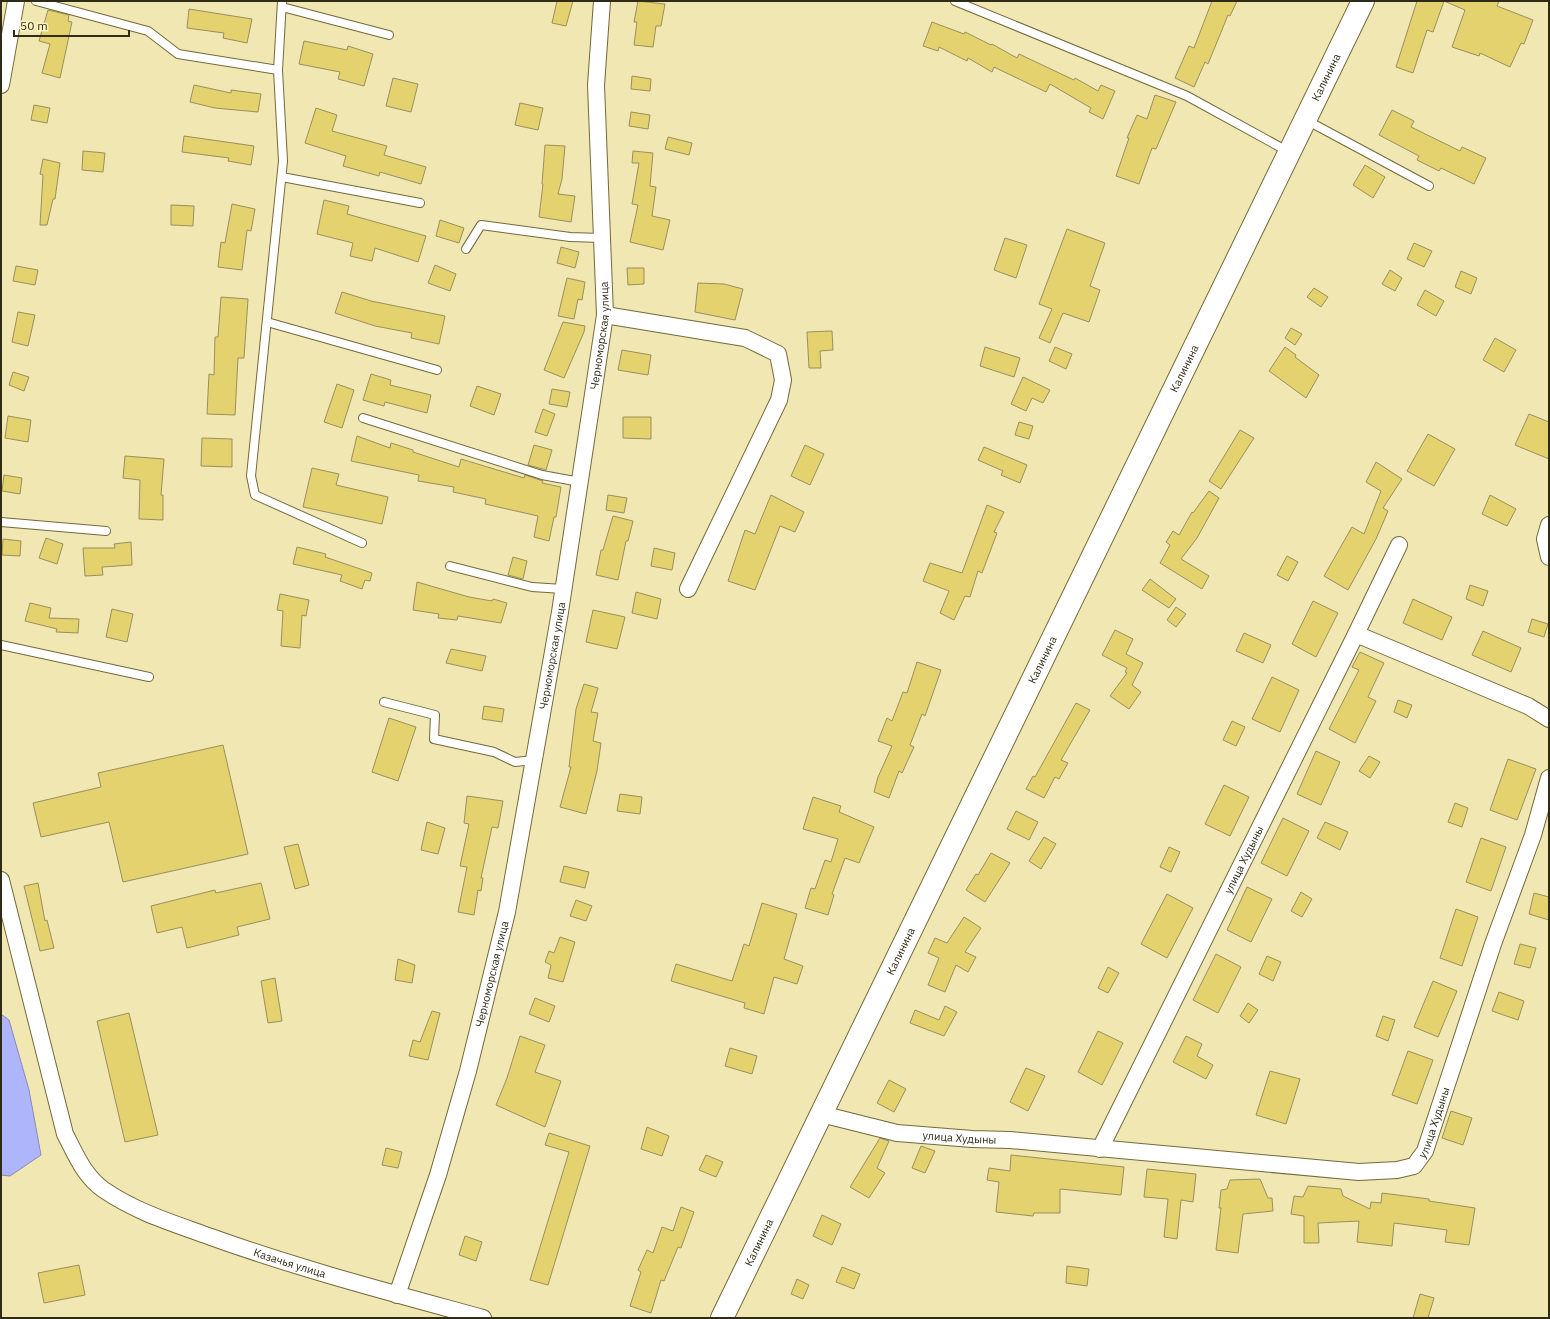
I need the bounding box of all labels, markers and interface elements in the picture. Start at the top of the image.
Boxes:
scale bar [14,12,129,38]
text: 50 m [20,18,48,33]
street label: Калинина [1308,51,1343,103]
street label: Черноморская улица [587,281,612,390]
street label: Калинина [1167,342,1202,395]
street label: Черноморская улица [536,601,568,711]
street label: Калинина [1025,634,1060,686]
street label: улица Худыны [1221,823,1267,896]
street label: Черноморская улица [472,919,512,1028]
street label: Калинина [883,925,918,977]
street label: улица Худыны [1415,1085,1453,1161]
street label: улица Худыны [922,1128,997,1147]
street label: Калинина [741,1216,776,1269]
street label: Казачья улица [252,1245,328,1281]

